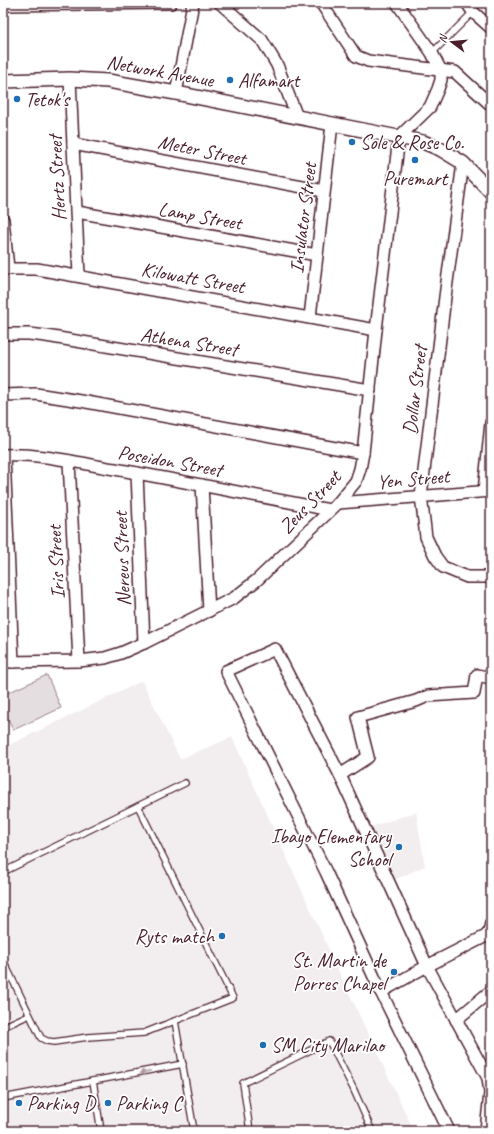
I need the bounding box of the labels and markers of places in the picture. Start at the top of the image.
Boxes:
place label: Alfamart [238,68,301,93]
marker: Alfamart [225,75,235,85]
place label: Tetok's [25,87,71,112]
marker: Tetok's [12,94,22,104]
place label: Sole & Rose Co. [360,130,464,155]
marker: Sole & Rose Co. [347,137,357,147]
marker: Puremart [410,155,420,165]
place label: Puremart [383,166,449,191]
place label: Ibayo Elementary School [271,824,395,872]
marker: Ibayo Elementary School [394,842,404,852]
place label: Ryts match [135,924,216,949]
marker: Ryts match [217,931,227,941]
place label: St. Martin de Porres Chapel [292,948,390,996]
marker: St. Martin de Porres Chapel [389,967,399,977]
place label: SM City Marilao [271,1033,386,1058]
marker: SM City Marilao [258,1040,268,1050]
place label: Parking D [27,1091,96,1116]
place label: Parking C [116,1091,184,1116]
marker: Parking D [14,1098,24,1108]
marker: Parking C [103,1098,113,1108]

